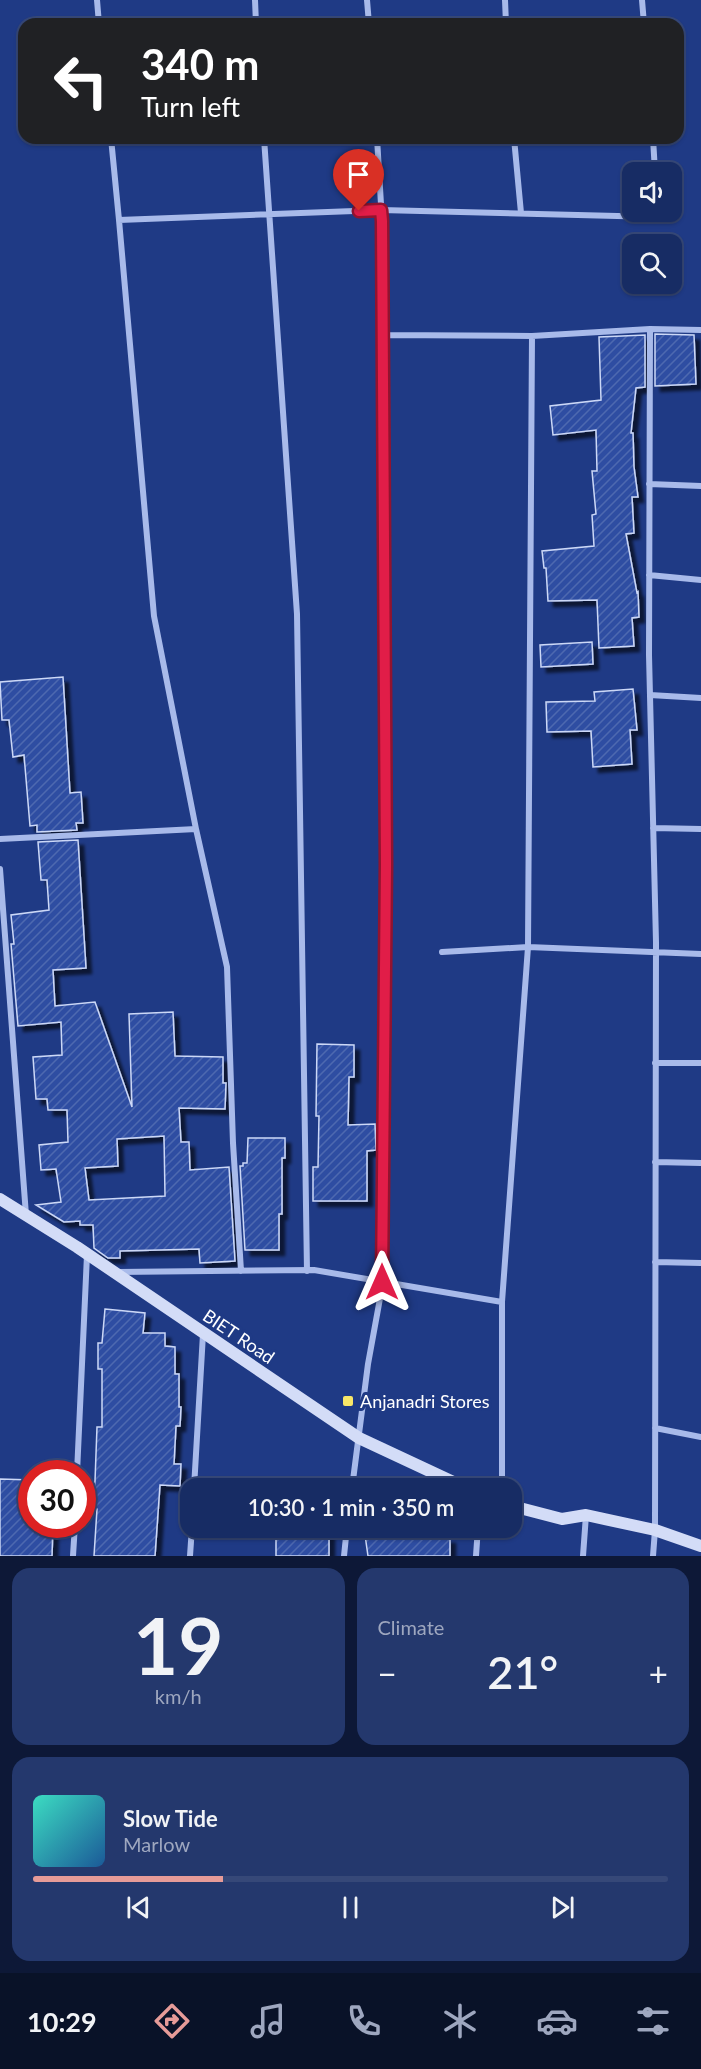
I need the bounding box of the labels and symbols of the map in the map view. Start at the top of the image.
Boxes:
pin [333,149,384,211]
position arrow [350,1250,414,1314]
street label: BIET Road [199,1304,279,1368]
place label: Anjanadri Stores [360,1390,490,1412]
marker: Anjanadri Stores [341,1394,355,1408]
speed limit sign: 30 [18,1460,96,1538]

